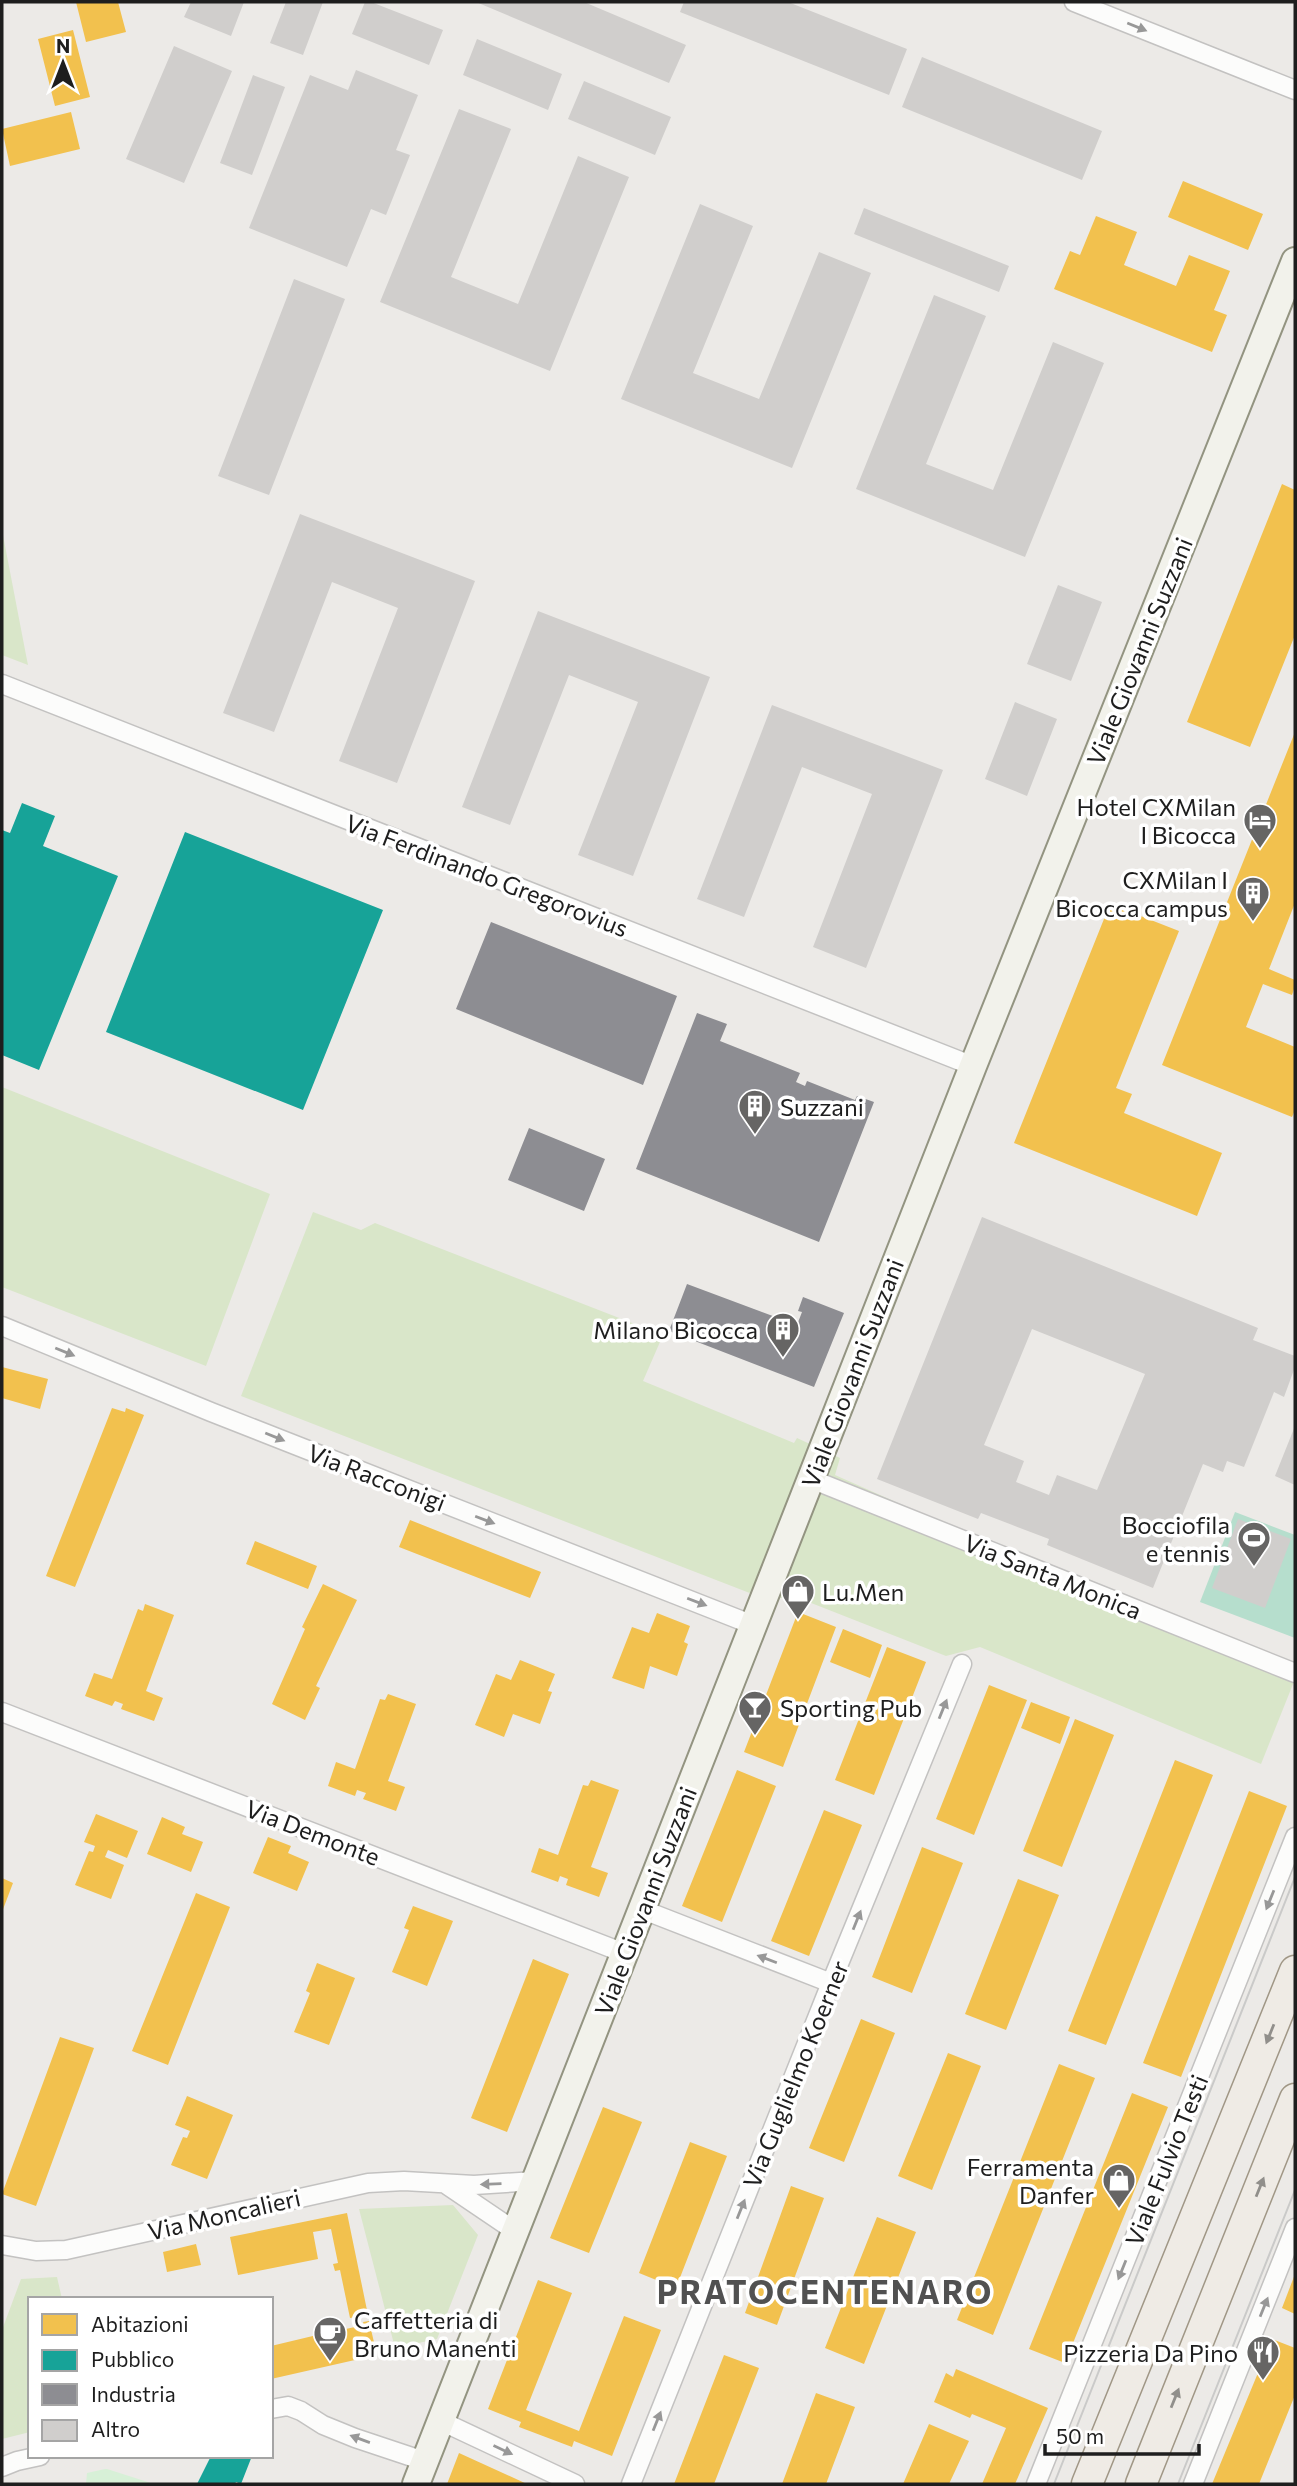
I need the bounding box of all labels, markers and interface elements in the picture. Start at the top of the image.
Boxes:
one-way arrow [1127,22,1148,33]
north arrow [28,28,98,98]
text: N [56,34,70,57]
street label: Viale Giovanni Suzzani [1080,533,1198,769]
place label: Hotel CXMilan I Bicocca [1077,792,1236,849]
hotel icon: Hotel CXMilan I Bicocca [1241,801,1279,850]
street label: Via Ferdinando Gregorovius [342,808,632,942]
place label: CXMilan I Bicocca campus [1055,865,1228,922]
building icon: CXMilan I Bicocca campus [1234,874,1272,923]
building icon: Suzzani [736,1087,774,1136]
place label: Suzzani [780,1092,864,1121]
street label: Viale Giovanni Suzzani [795,1254,909,1492]
building icon: Milano Bicocca [764,1310,802,1359]
place label: Milano Bicocca [593,1315,758,1344]
one-way arrow [55,1347,76,1358]
one-way arrow [264,1432,285,1443]
street label: Via Racconigi [304,1437,450,1517]
place label: Bocciofila e tennis [1122,1510,1230,1567]
one-way arrow [474,1514,495,1525]
sports icon: Bocciofila e tennis [1235,1519,1273,1568]
street label: Via Santa Monica [960,1527,1146,1625]
shop icon: Lu.Men [779,1572,817,1621]
place label: Lu.Men [822,1577,904,1606]
one-way arrow [686,1597,707,1608]
bar icon: Sporting Pub [736,1688,774,1737]
place label: Sporting Pub [780,1693,922,1722]
one-way arrow [937,1699,948,1720]
street label: Viale Giovanni Suzzani [588,1782,702,2020]
street label: Via Demonte [242,1793,384,1871]
one-way arrow [1264,1890,1275,1911]
one-way arrow [851,1909,862,1930]
one-way arrow [757,1953,778,1964]
street label: Via Guglielmo Koerner [736,1956,854,2192]
one-way arrow [1264,2024,1275,2045]
street label: Viale Fulvio Testi [1118,2070,1214,2250]
place label: Ferramenta Danfer [967,2152,1094,2209]
shop icon: Ferramenta Danfer [1100,2161,1138,2210]
one-way arrow [1254,2176,1265,2197]
one-way arrow [480,2179,502,2190]
street label: Via Moncalieri [145,2182,303,2246]
one-way arrow [735,2199,746,2220]
one-way arrow [1116,2260,1127,2281]
district label: PRATOCENTENARO [657,2271,993,2311]
legend [28,2297,273,2458]
one-way arrow [1258,2297,1269,2318]
place label: Caffetteria di Bruno Manenti [354,2305,517,2362]
text: Abitazioni [91,2311,189,2336]
cafe icon: Caffetteria di Bruno Manenti [311,2314,349,2363]
restaurant icon: Pizzeria Da Pino [1244,2333,1282,2382]
place label: Pizzeria Da Pino [1063,2338,1238,2367]
text: Pubblico [91,2346,174,2371]
text: Industria [91,2381,176,2406]
one-way arrow [1170,2388,1181,2409]
one-way arrow [651,2410,662,2431]
scale bar [1045,2412,1199,2456]
text: Altro [91,2416,140,2441]
text: 50 m [1056,2423,1104,2448]
one-way arrow [349,2434,370,2445]
one-way arrow [493,2445,513,2456]

